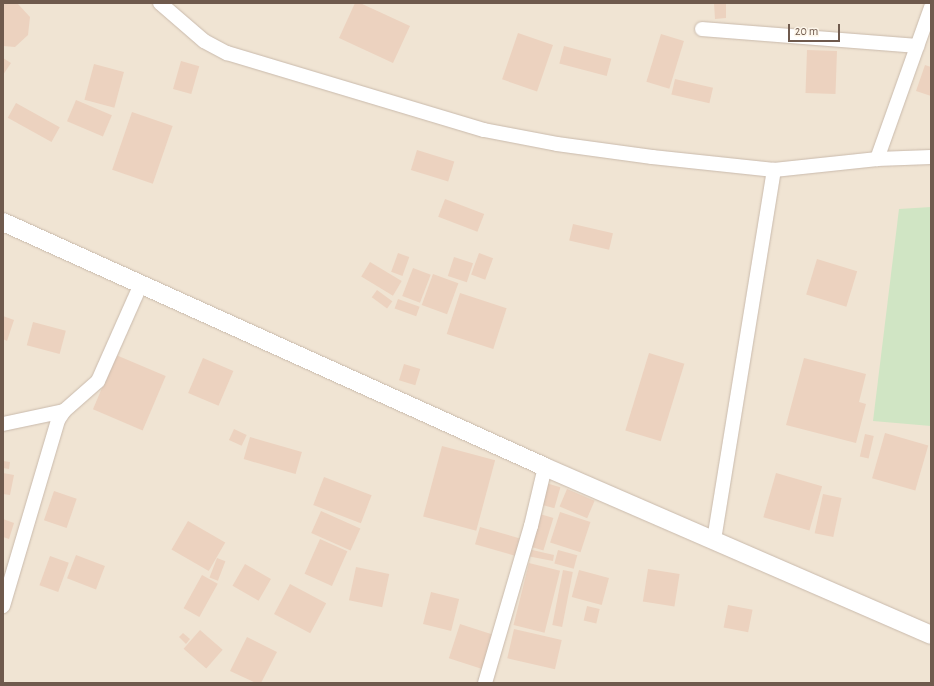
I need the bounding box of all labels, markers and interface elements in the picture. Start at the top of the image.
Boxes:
scale bar [790,16,842,42]
text: 20 m [795,25,818,37]

